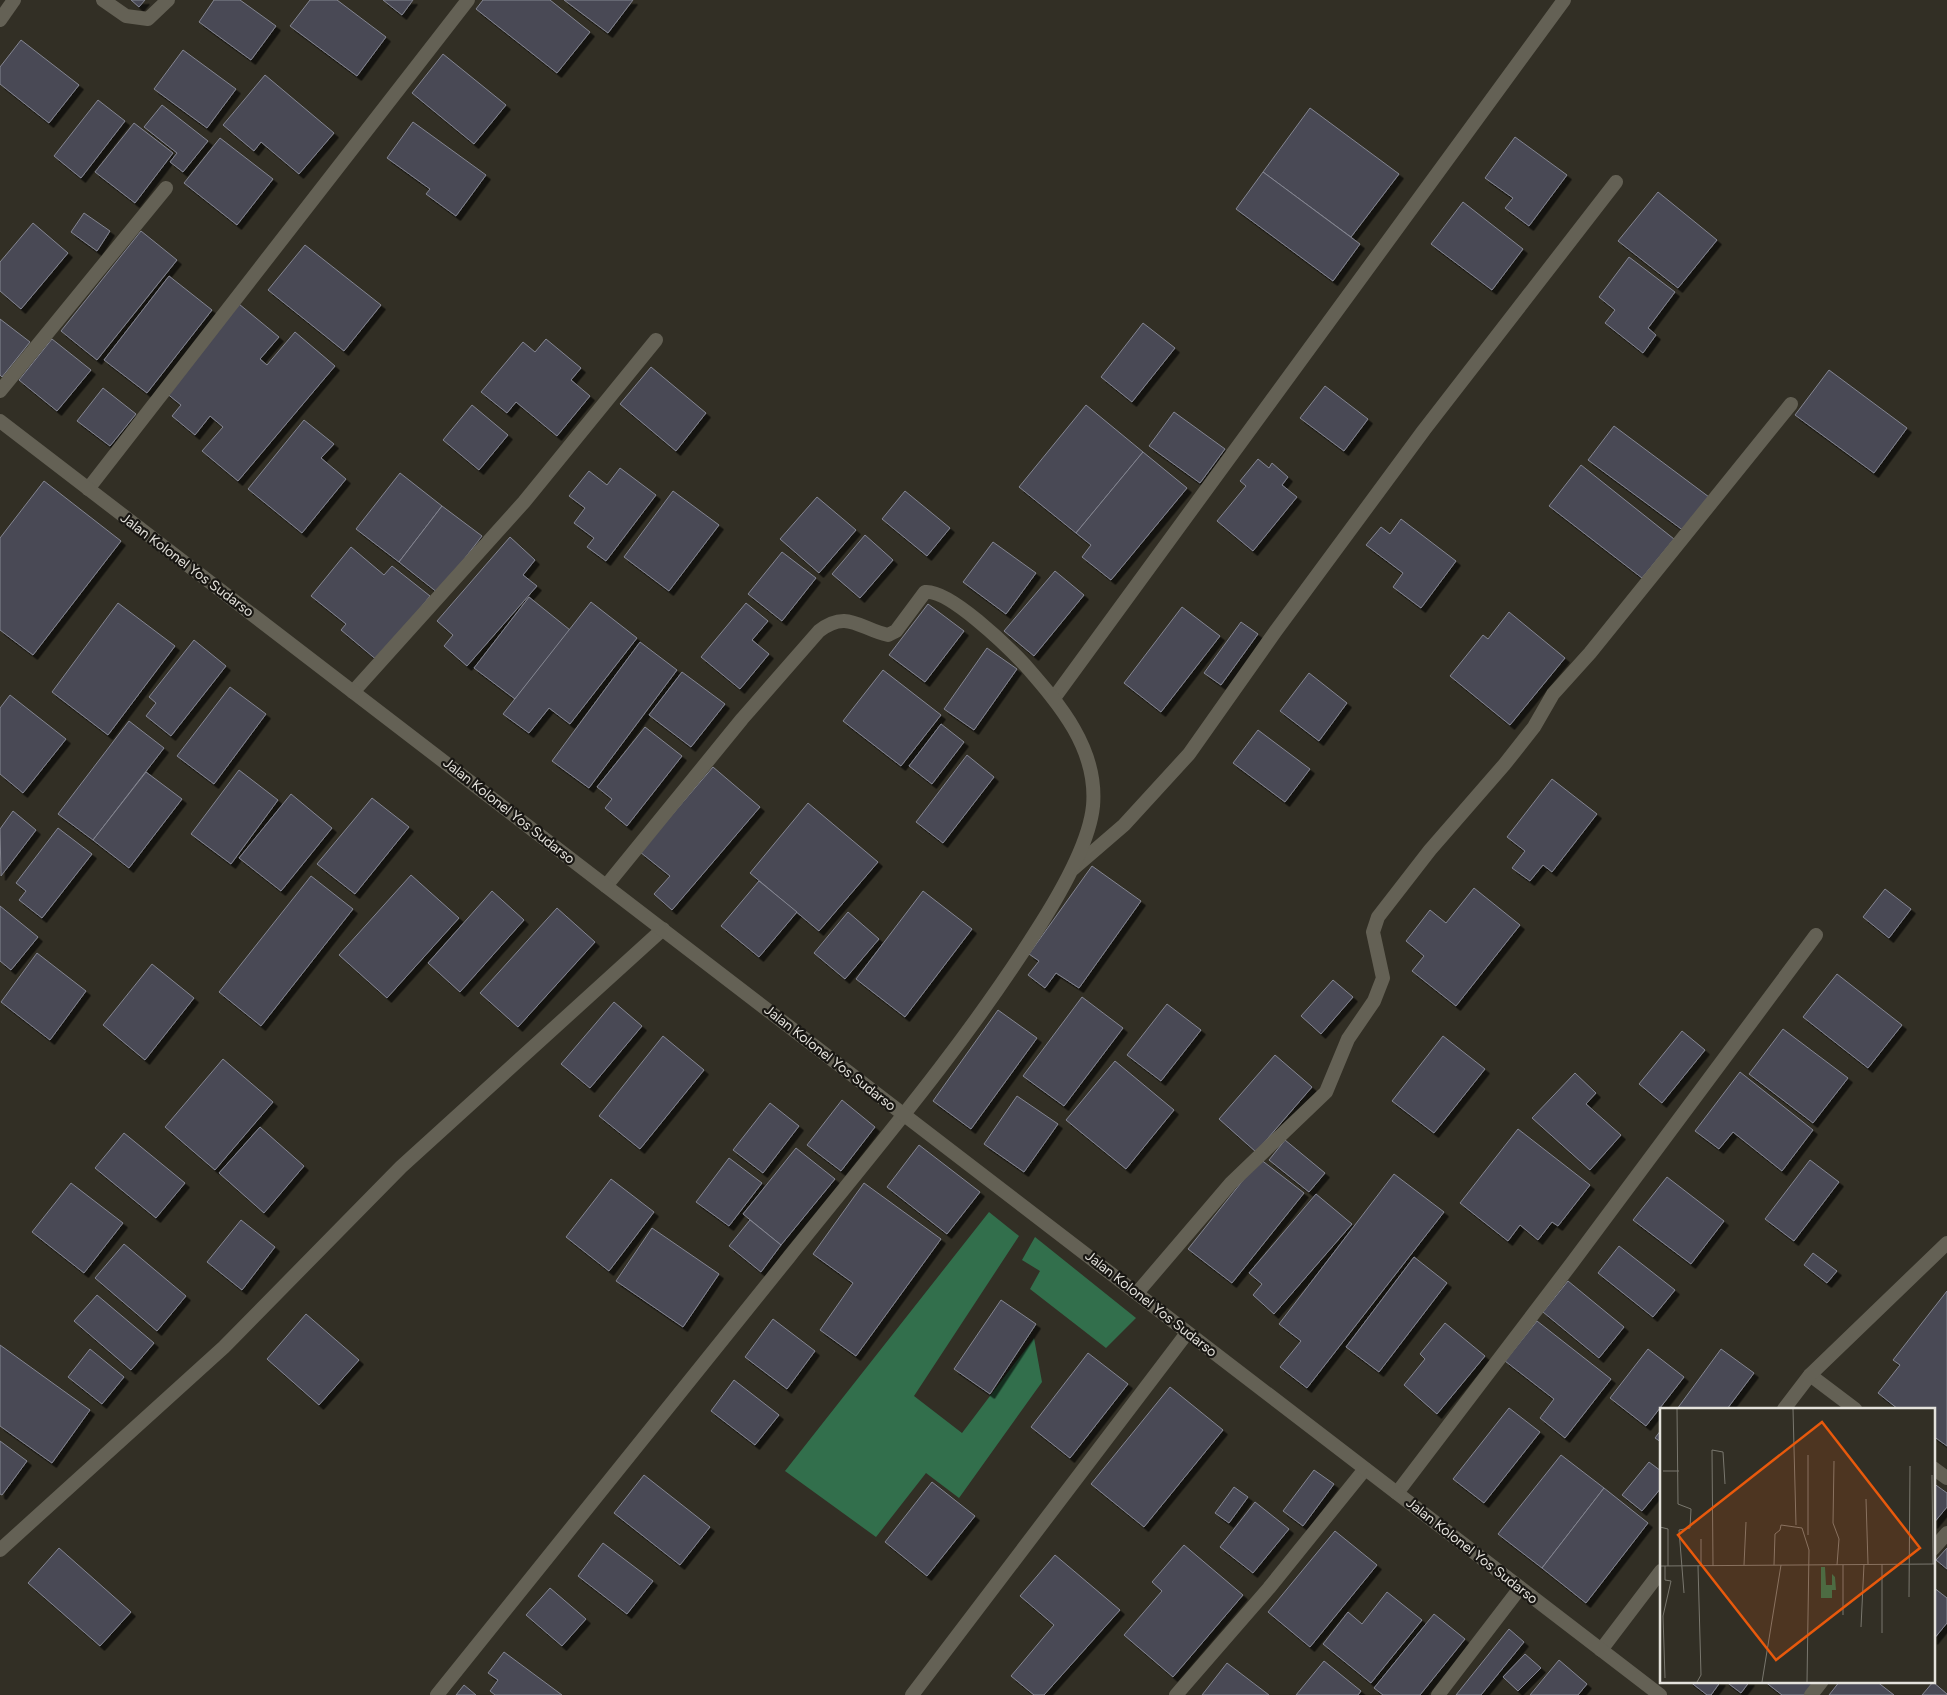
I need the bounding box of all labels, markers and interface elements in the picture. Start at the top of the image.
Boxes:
street label: Jalan Kolonel Yos Sudarso [117,509,257,621]
street label: Jalan Kolonel Yos Sudarso [440,754,578,868]
street label: Jalan Kolonel Yos Sudarso [761,1001,899,1115]
street label: Jalan Kolonel Yos Sudarso [1082,1247,1220,1361]
inset map [1660,1408,1934,1682]
street label: Jalan Kolonel Yos Sudarso [1403,1494,1541,1608]

